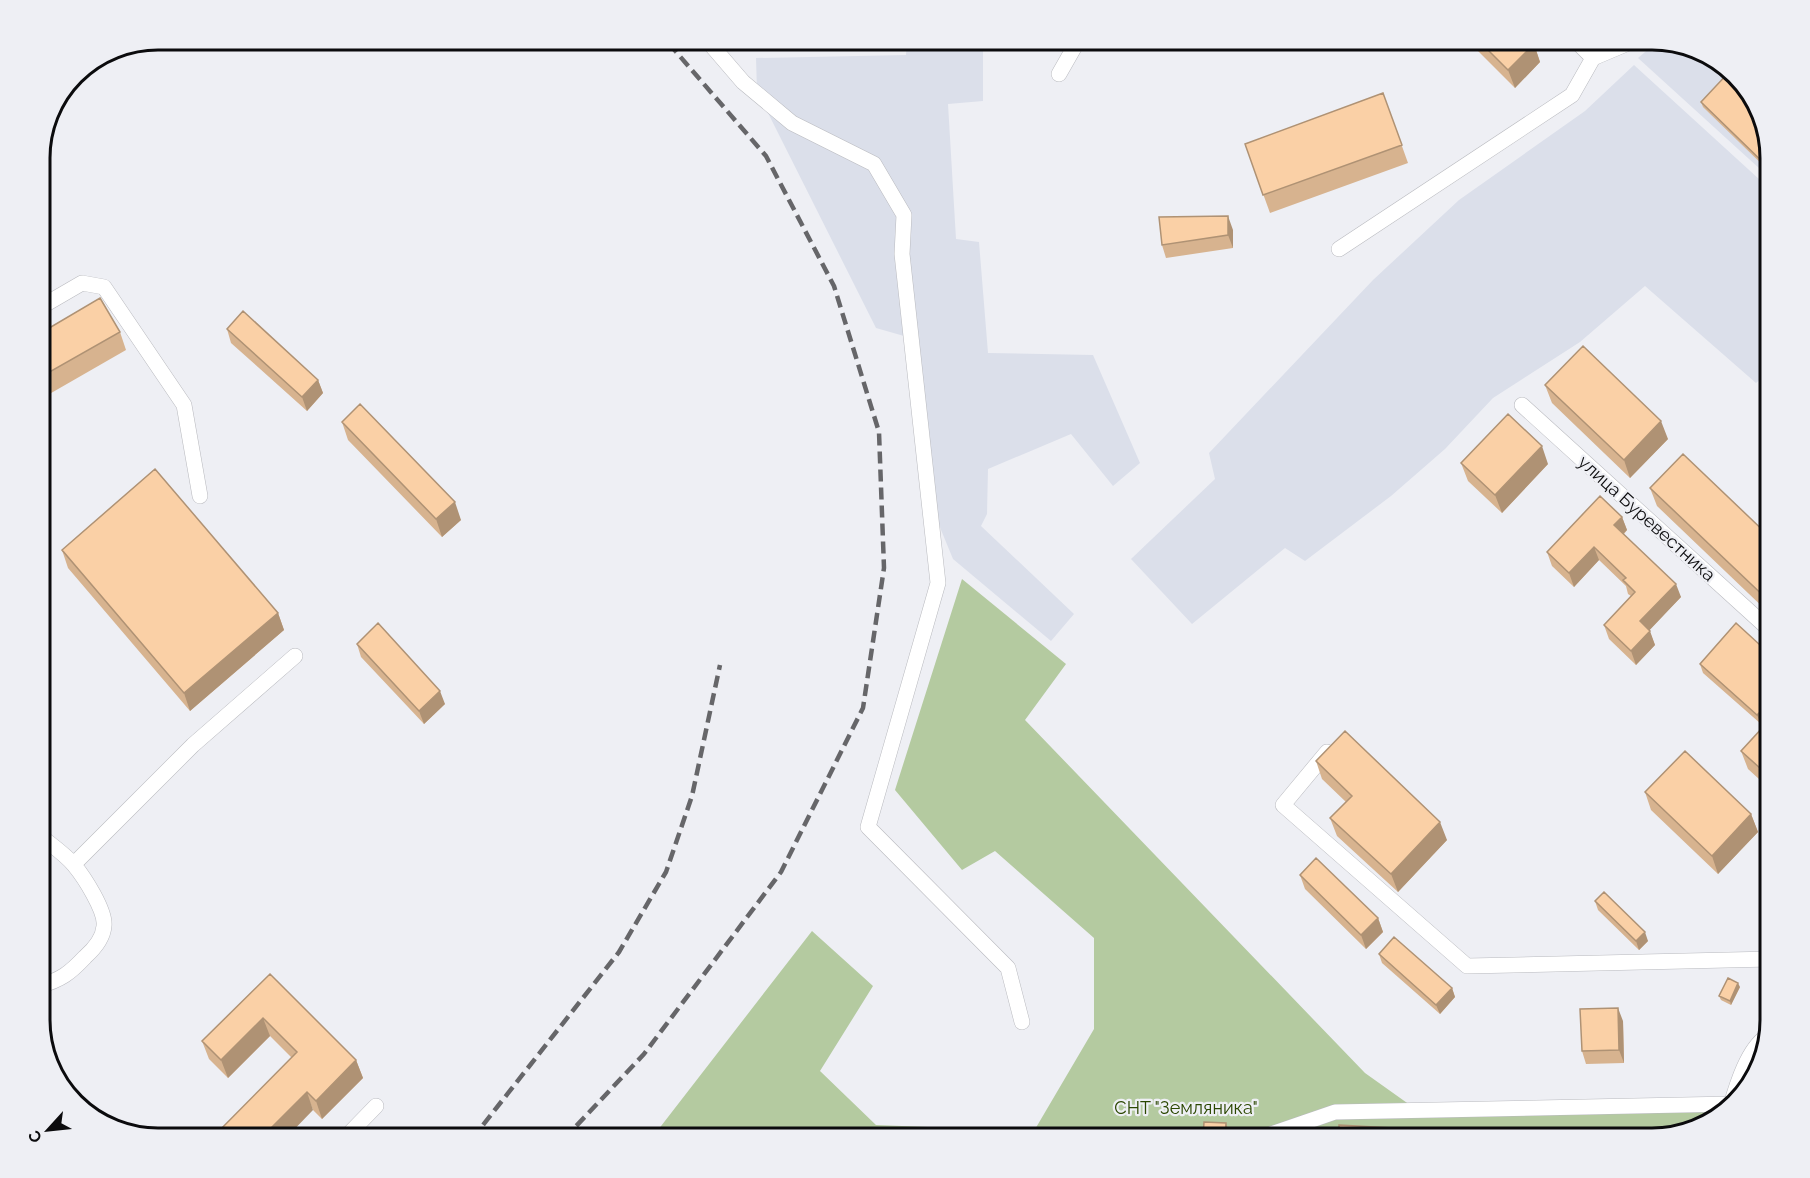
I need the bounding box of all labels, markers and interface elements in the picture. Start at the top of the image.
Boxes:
street label: улица Буревестника [1574,451,1720,585]
park label: СНТ "Земляника" [1114,1097,1258,1118]
north arrow [18,1100,78,1160]
text: С [24,1127,46,1146]

